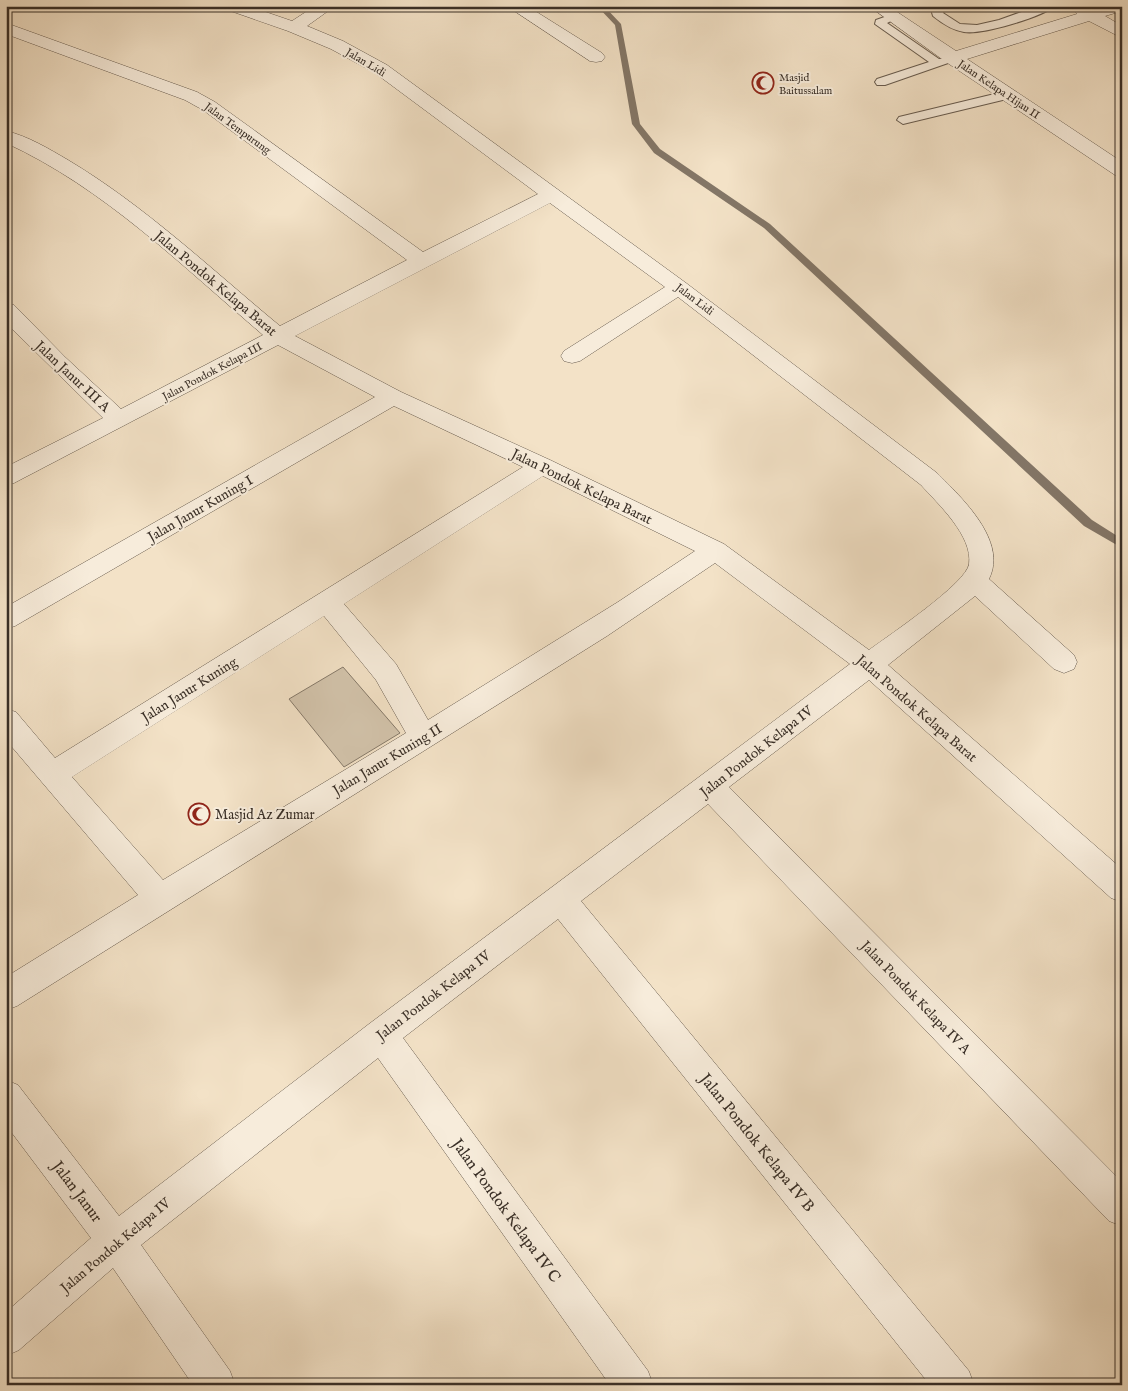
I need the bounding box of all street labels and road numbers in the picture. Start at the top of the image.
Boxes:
street label: Jalan Lidi [341,44,388,80]
street label: Jalan Kelapa Hijau II [953,56,1042,123]
street label: Jalan Tempurung [200,99,274,158]
street label: Jalan Pondok Kelapa Barat [149,226,280,340]
street label: Jalan Lidi [671,280,716,319]
street label: Jalan Janur III A [29,336,114,417]
street label: Jalan Pondok Kelapa III [158,340,265,405]
street label: Jalan Pondok Kelapa Barat [506,444,655,529]
street label: Jalan Janur Kuning I [143,471,256,547]
street label: Jalan Pondok Kelapa Barat [851,650,981,766]
street label: Jalan Janur Kuning [137,653,241,728]
street label: Jalan Pondok Kelapa IV [695,702,817,803]
street label: Jalan Janur Kuning II [328,720,446,801]
street label: Jalan Pondok Kelapa IV A [855,936,975,1059]
street label: Jalan Pondok Kelapa IV [371,946,495,1046]
street label: Jalan Pondok Kelapa IV B [693,1068,818,1216]
street label: Jalan Pondok Kelapa IV C [445,1134,564,1287]
street label: Jalan Janur [46,1156,106,1227]
street label: Jalan Pondok Kelapa IV [55,1194,175,1298]

